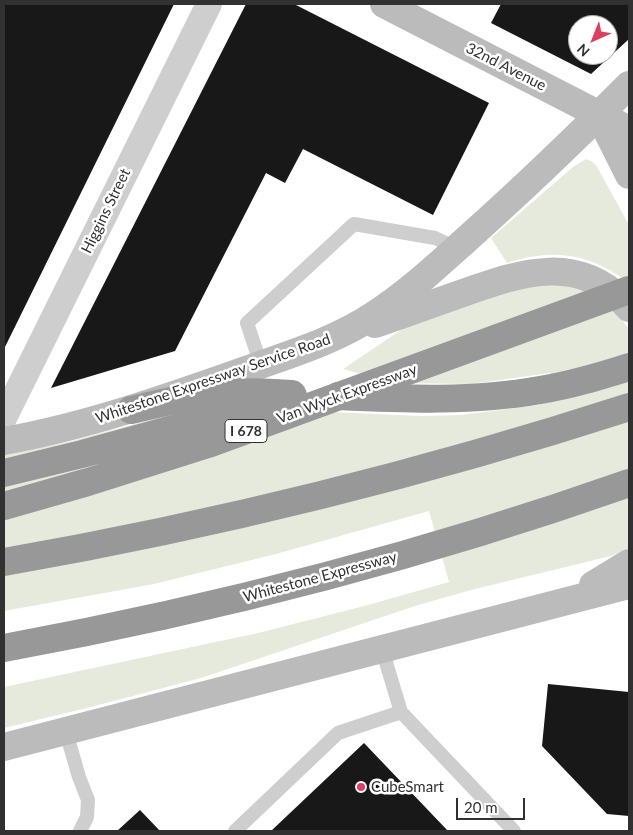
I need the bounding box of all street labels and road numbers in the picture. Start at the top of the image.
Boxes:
street label: 32nd Avenue [463,39,549,95]
street label: Higgins Street [78,166,134,256]
street label: Whitestone Expressway Service Road [93,330,333,428]
street label: Van Wyck Expressway [275,360,419,428]
road number: I 678 [225,420,267,442]
street label: Whitestone Expressway [241,548,399,606]

